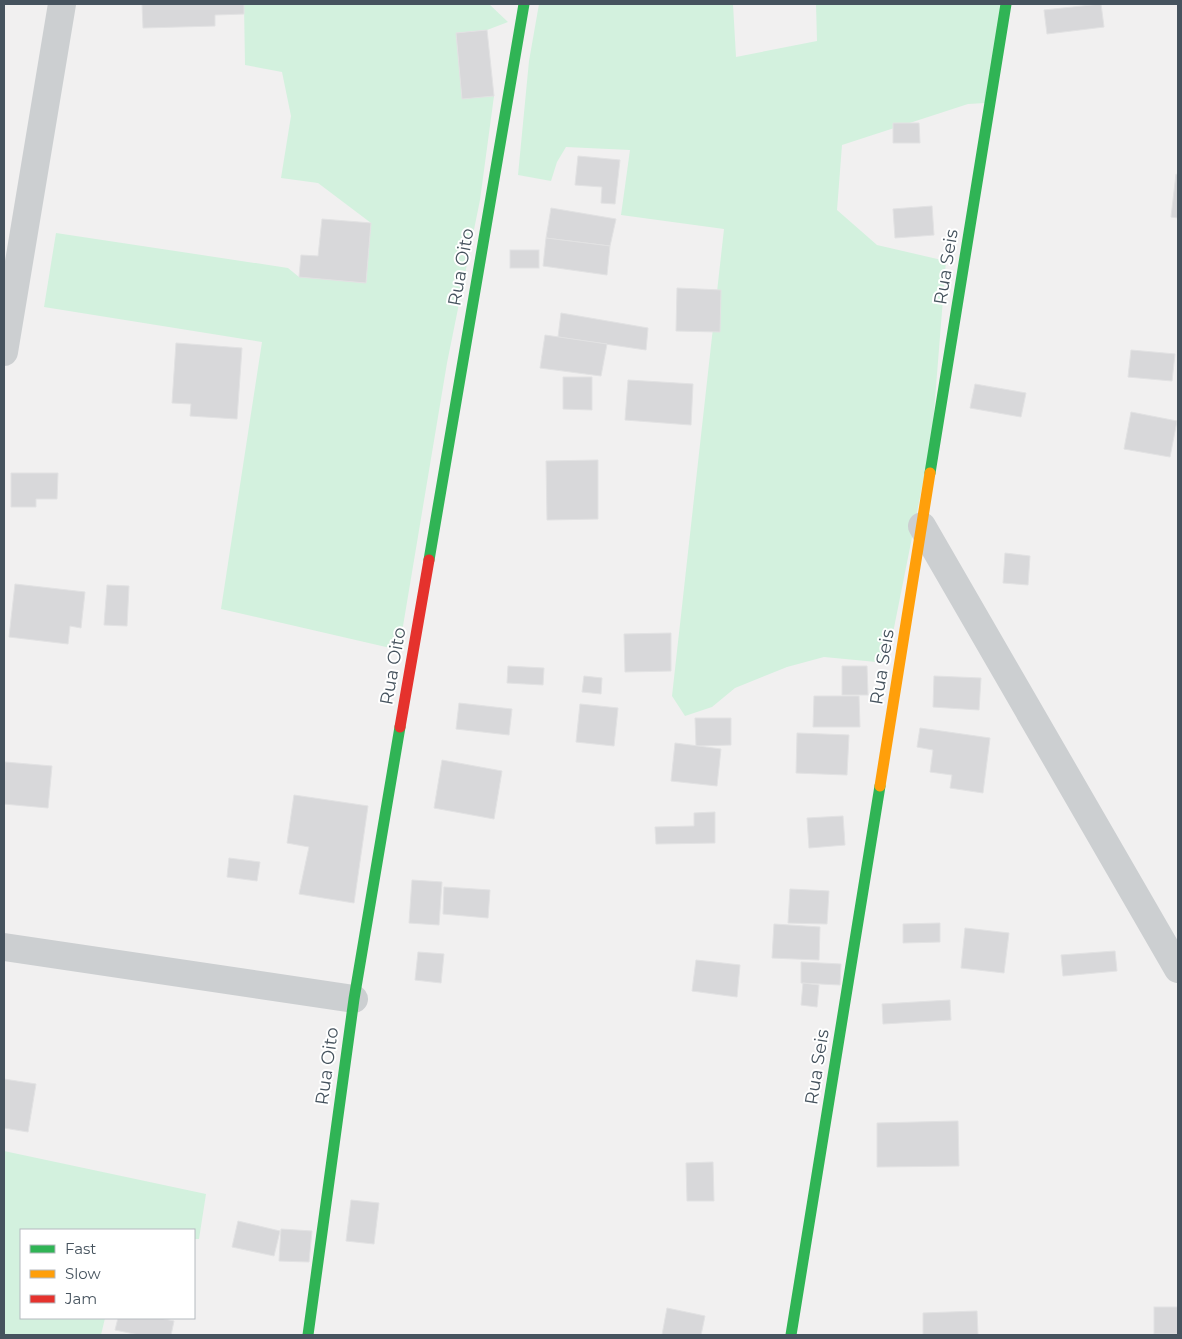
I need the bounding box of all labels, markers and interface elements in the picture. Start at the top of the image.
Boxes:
street label: Rua Oito [443,226,479,308]
street label: Rua Seis [929,228,963,306]
street label: Rua Oito [375,625,411,707]
street label: Rua Seis [865,628,899,706]
street label: Rua Oito [311,1026,343,1106]
street label: Rua Seis [800,1028,834,1106]
legend [20,1229,195,1319]
text: Fast [65,1239,96,1258]
text: Slow [65,1264,101,1283]
text: Jam [64,1289,97,1308]

